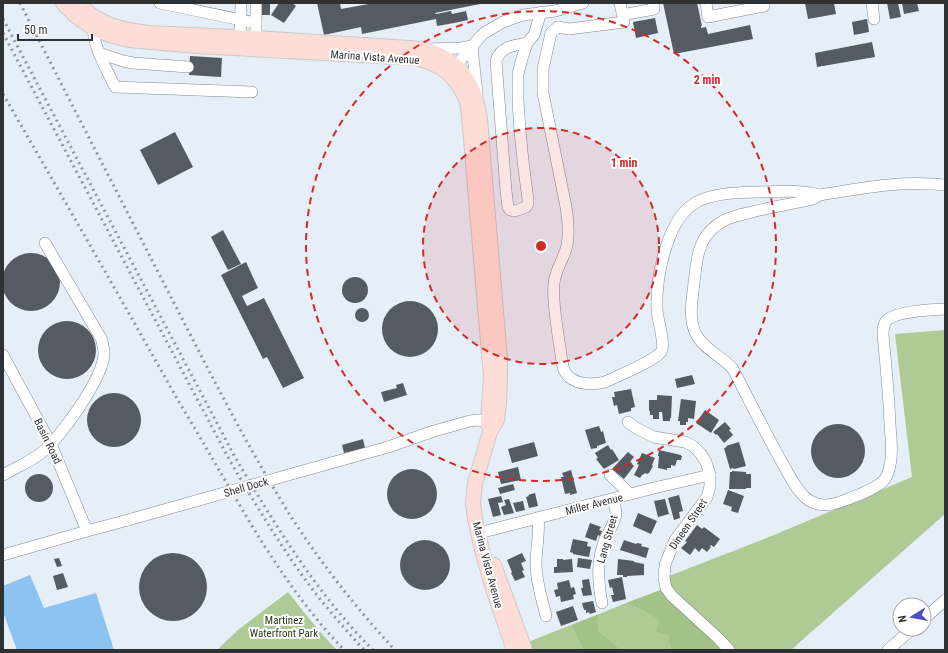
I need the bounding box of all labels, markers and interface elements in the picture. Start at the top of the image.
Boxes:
scale bar [18,16,92,42]
text: 50 m [24,23,48,37]
street label: Marina Vista Avenue [330,48,420,67]
text: 2 min [694,73,720,87]
text: 1 min [611,156,637,170]
centre of rings [534,239,548,253]
street label: Basin Road [31,416,64,466]
street label: Shell Dock [222,475,270,500]
street label: Miller Avenue [564,491,624,518]
street label: Dineen Street [667,497,710,552]
street label: Lang Street [594,514,621,565]
street label: Marina Vista Avenue [470,520,505,610]
north arrow [892,597,932,637]
park label: Martinez Waterfront Park [250,614,318,640]
text: N [896,614,910,623]

